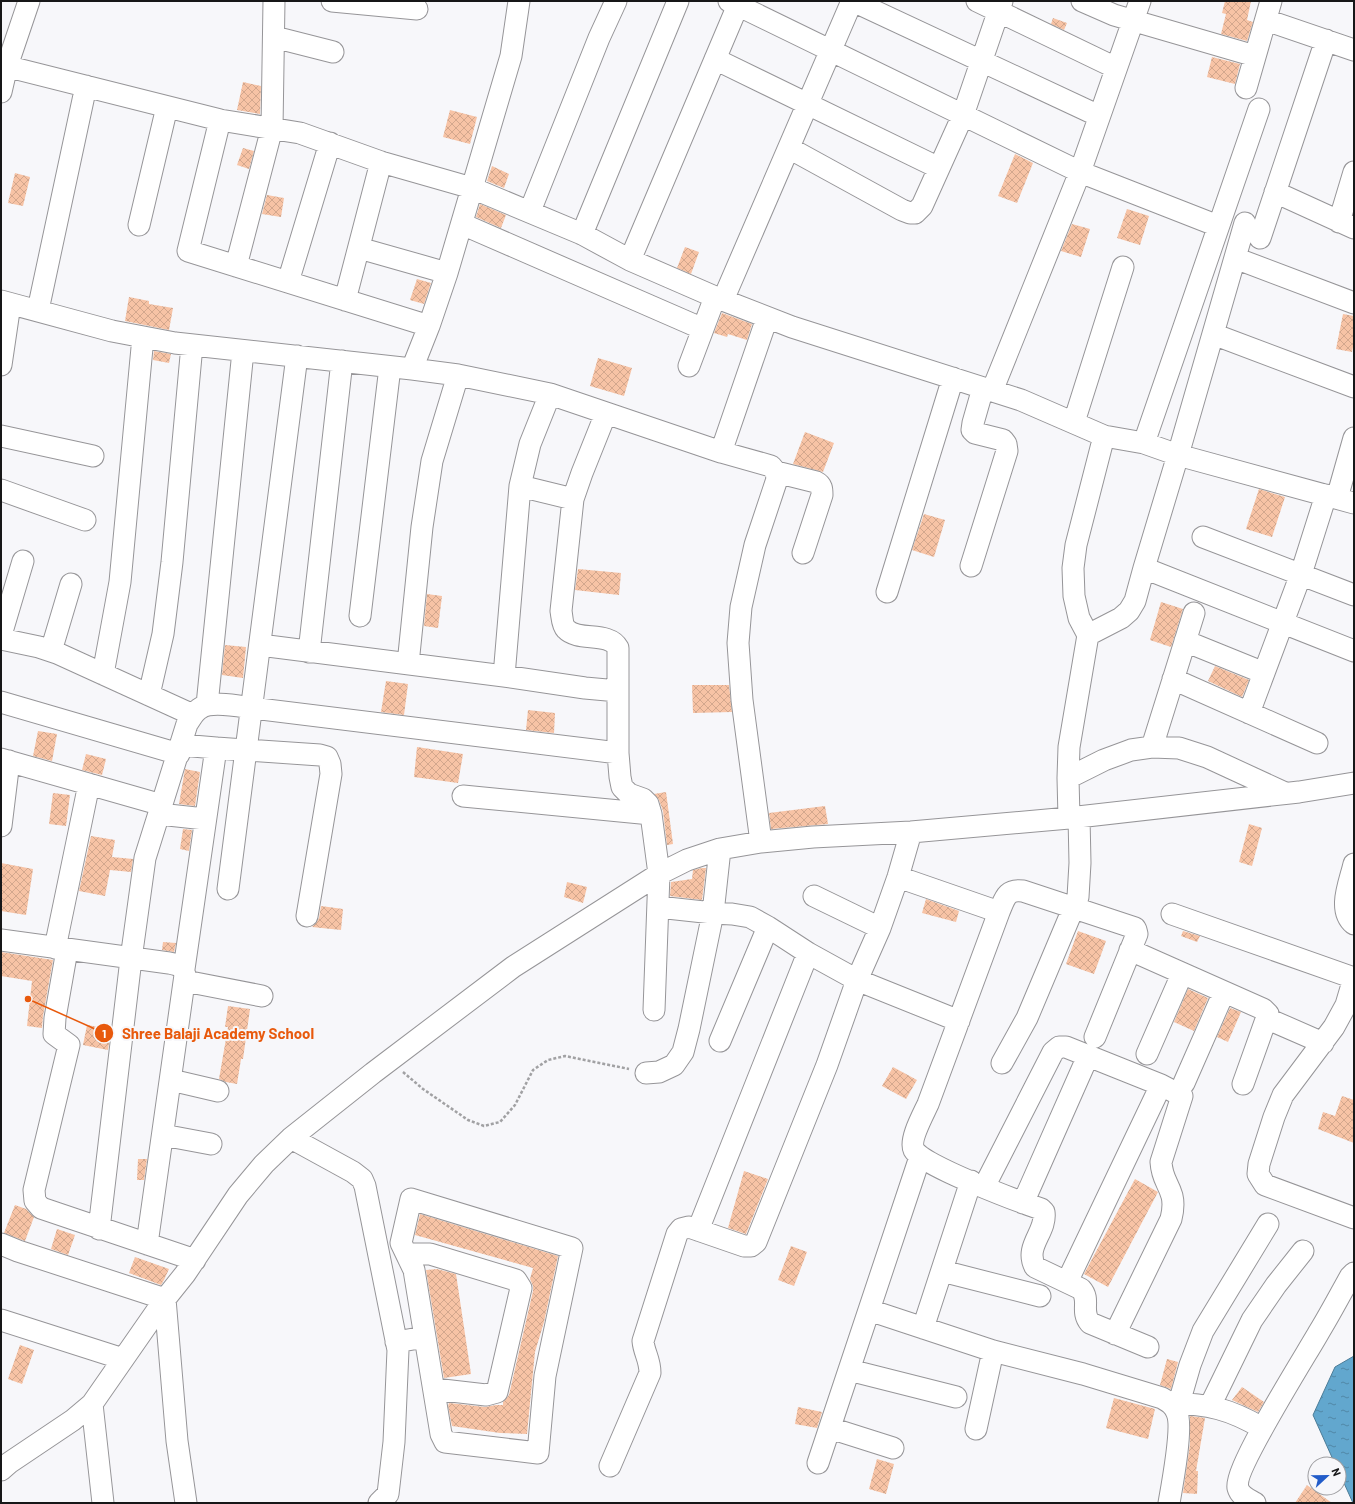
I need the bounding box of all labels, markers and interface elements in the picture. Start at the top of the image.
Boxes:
callout: Shree Balaji Academy School [94,1020,323,1047]
text: Shree Balaji Academy School [122,1024,314,1042]
text: 1 [102,1026,106,1040]
north arrow [1307,1456,1347,1496]
text: N [1329,1466,1344,1478]

